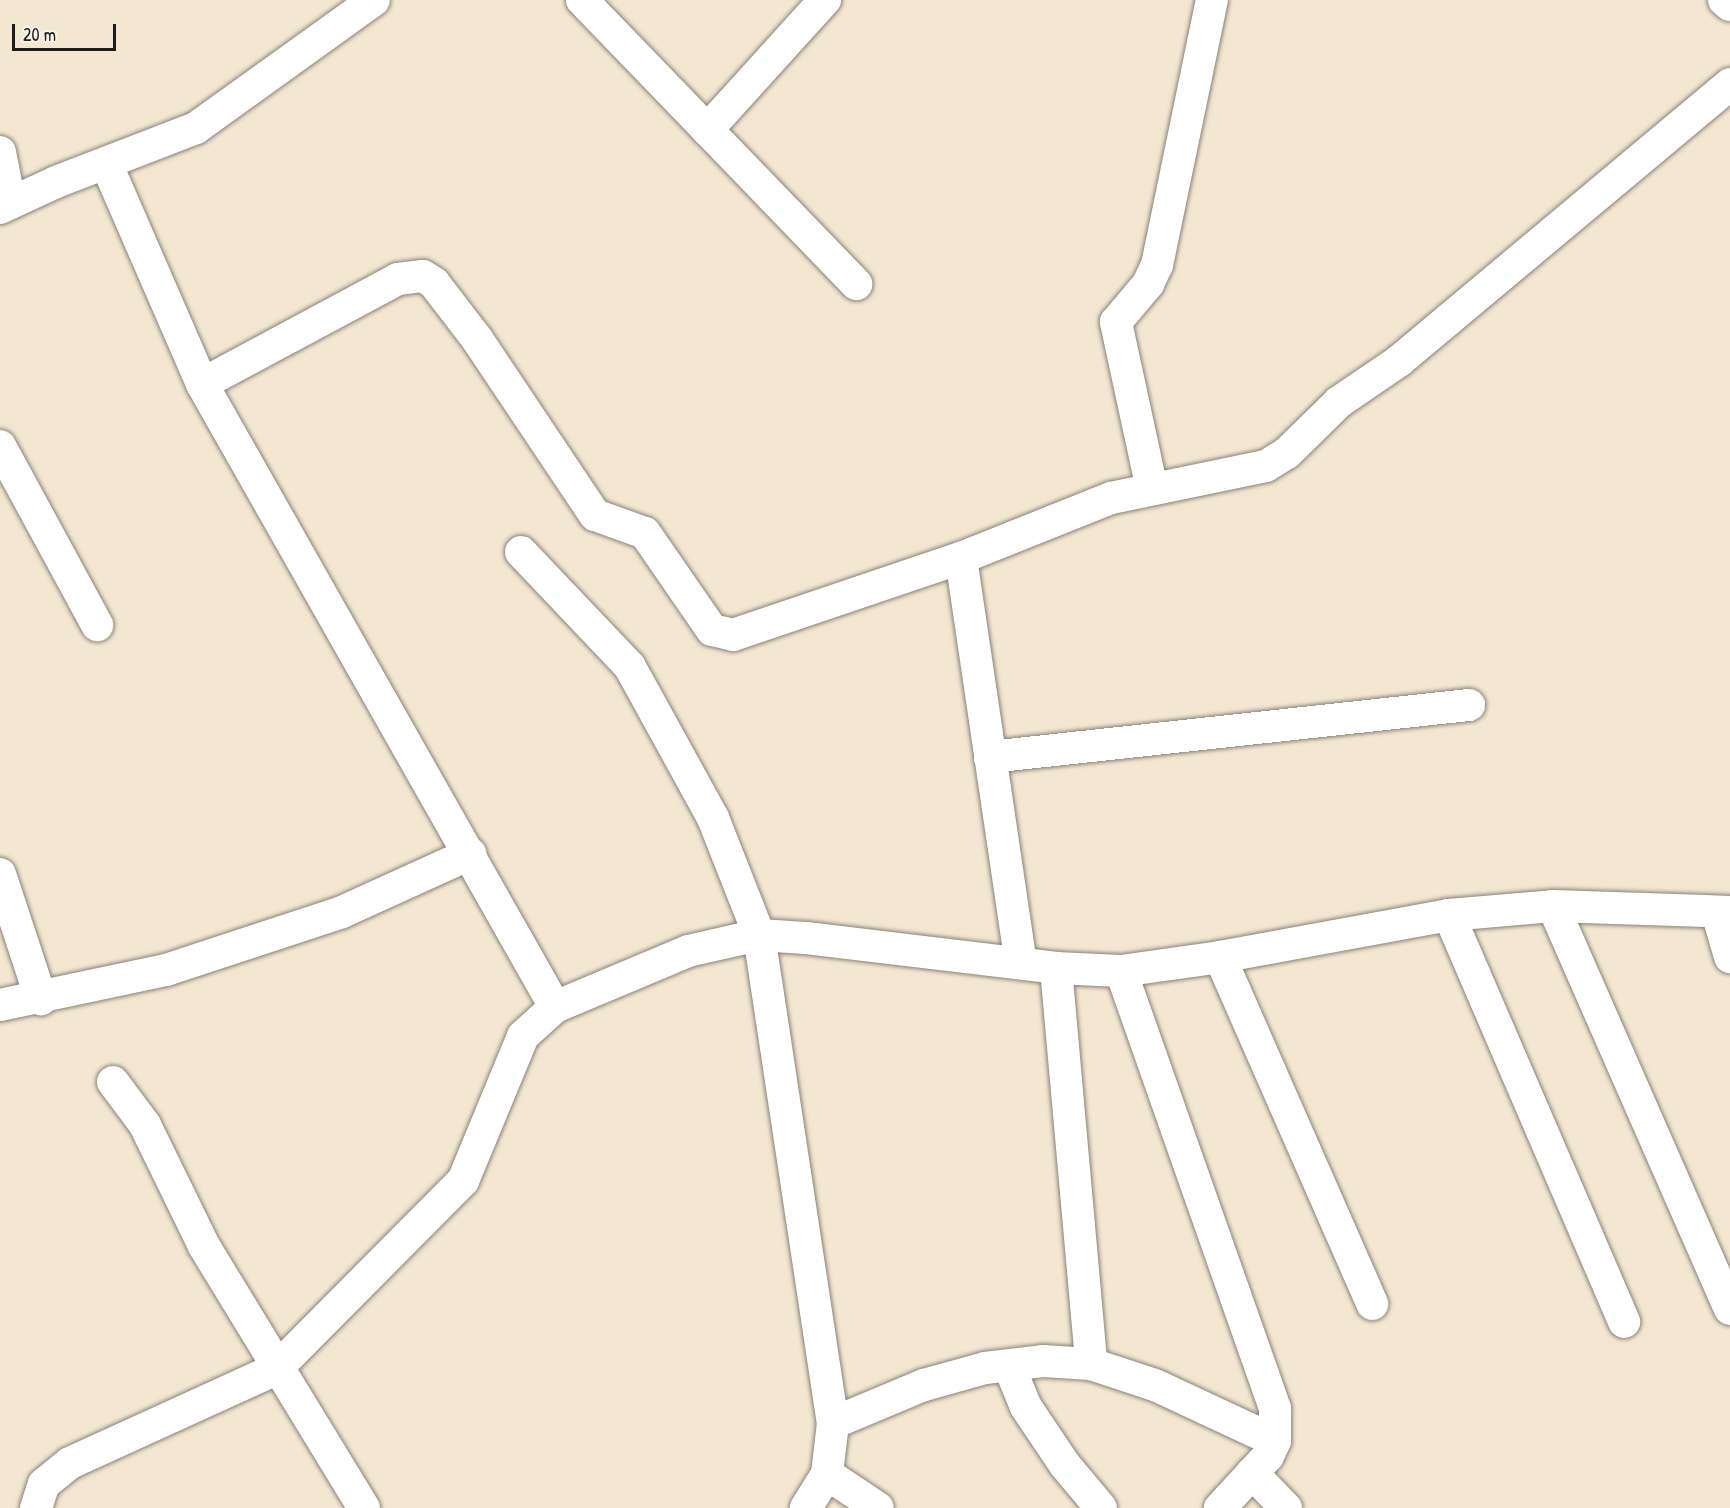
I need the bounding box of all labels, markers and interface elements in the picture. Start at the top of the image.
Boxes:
scale bar [15,12,118,50]
text: 20 m [23,22,56,47]

